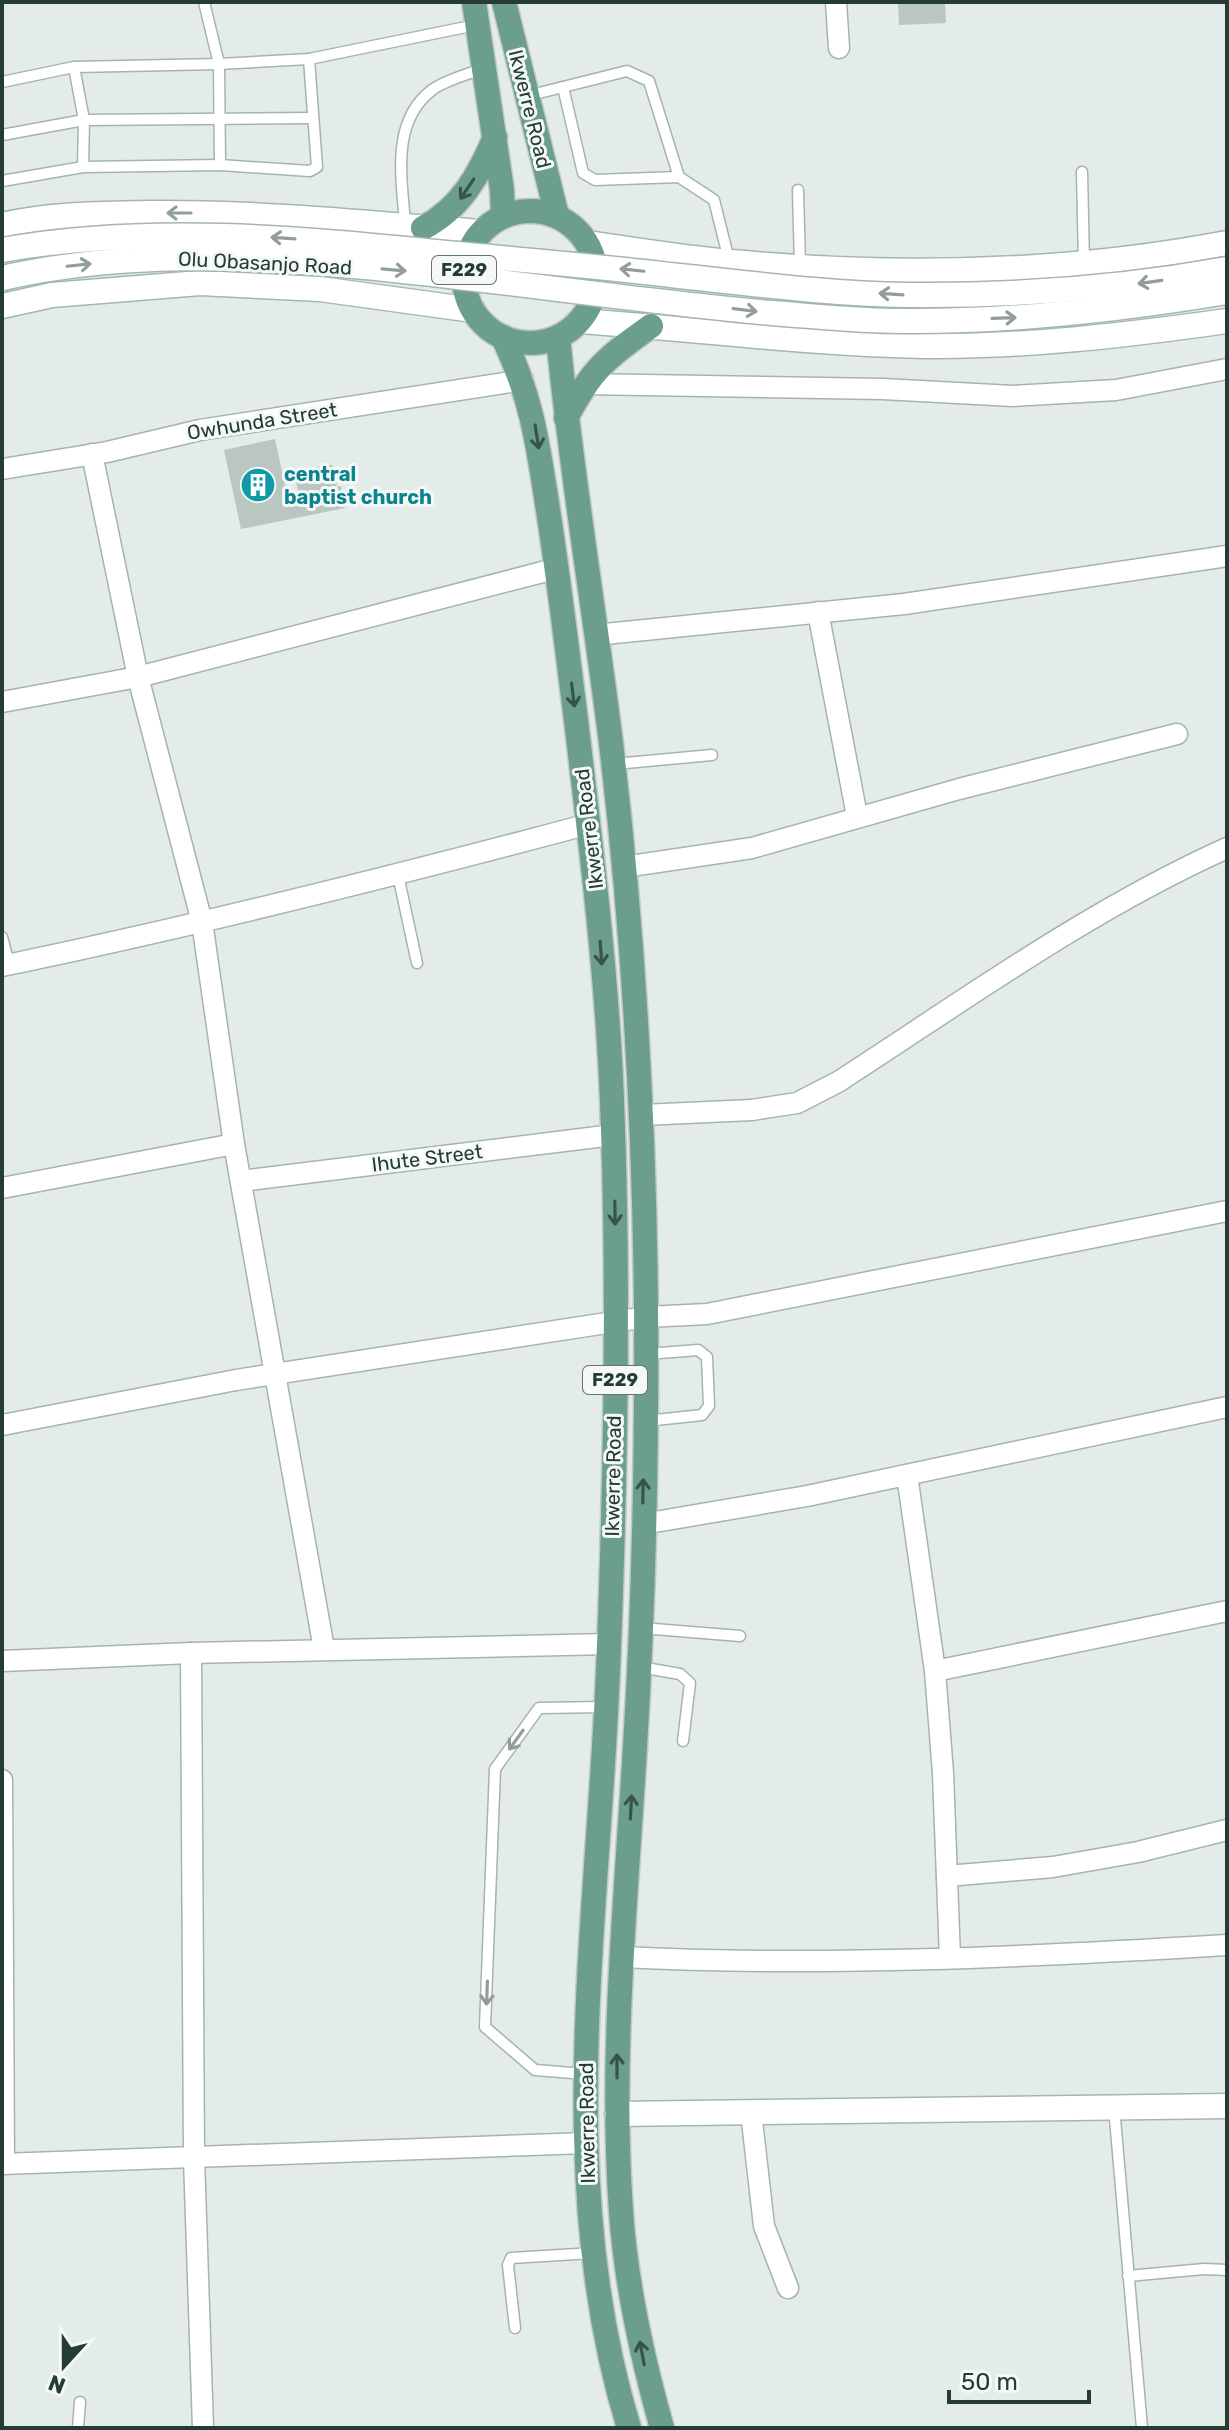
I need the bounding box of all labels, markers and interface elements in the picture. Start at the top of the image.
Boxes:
street label: Ikwerre Road [504,47,556,171]
one-way arrow [459,178,475,200]
one-way arrow [166,205,193,221]
one-way arrow [270,230,297,245]
street label: Olu Obasanjo Road [177,246,353,280]
road number: F229 [432,256,496,284]
one-way arrow [65,258,92,273]
one-way arrow [380,263,407,278]
one-way arrow [619,263,646,278]
one-way arrow [1138,275,1163,290]
one-way arrow [878,286,905,301]
one-way arrow [731,302,758,317]
one-way arrow [990,310,1017,325]
street label: Owhunda Street [185,397,339,445]
one-way arrow [530,424,545,449]
place label: central baptist church [284,462,432,509]
building icon: central baptist church [239,466,277,504]
one-way arrow [565,681,580,708]
street label: Ikwerre Road [570,767,608,891]
one-way arrow [594,939,609,966]
street label: Ihute Street [370,1139,484,1177]
one-way arrow [607,1199,622,1226]
road number: F229 [583,1366,647,1394]
street label: Ikwerre Road [600,1415,626,1537]
one-way arrow [635,1478,651,1505]
one-way arrow [508,1728,524,1750]
one-way arrow [624,1794,639,1821]
one-way arrow [479,1979,494,2006]
one-way arrow [609,2053,625,2080]
street label: Ikwerre Road [574,2062,600,2184]
north arrow [24,2326,104,2406]
one-way arrow [634,2340,649,2366]
scale bar [949,2354,1089,2404]
text: 50 m [961,2368,1018,2396]
text: N [45,2369,69,2400]

